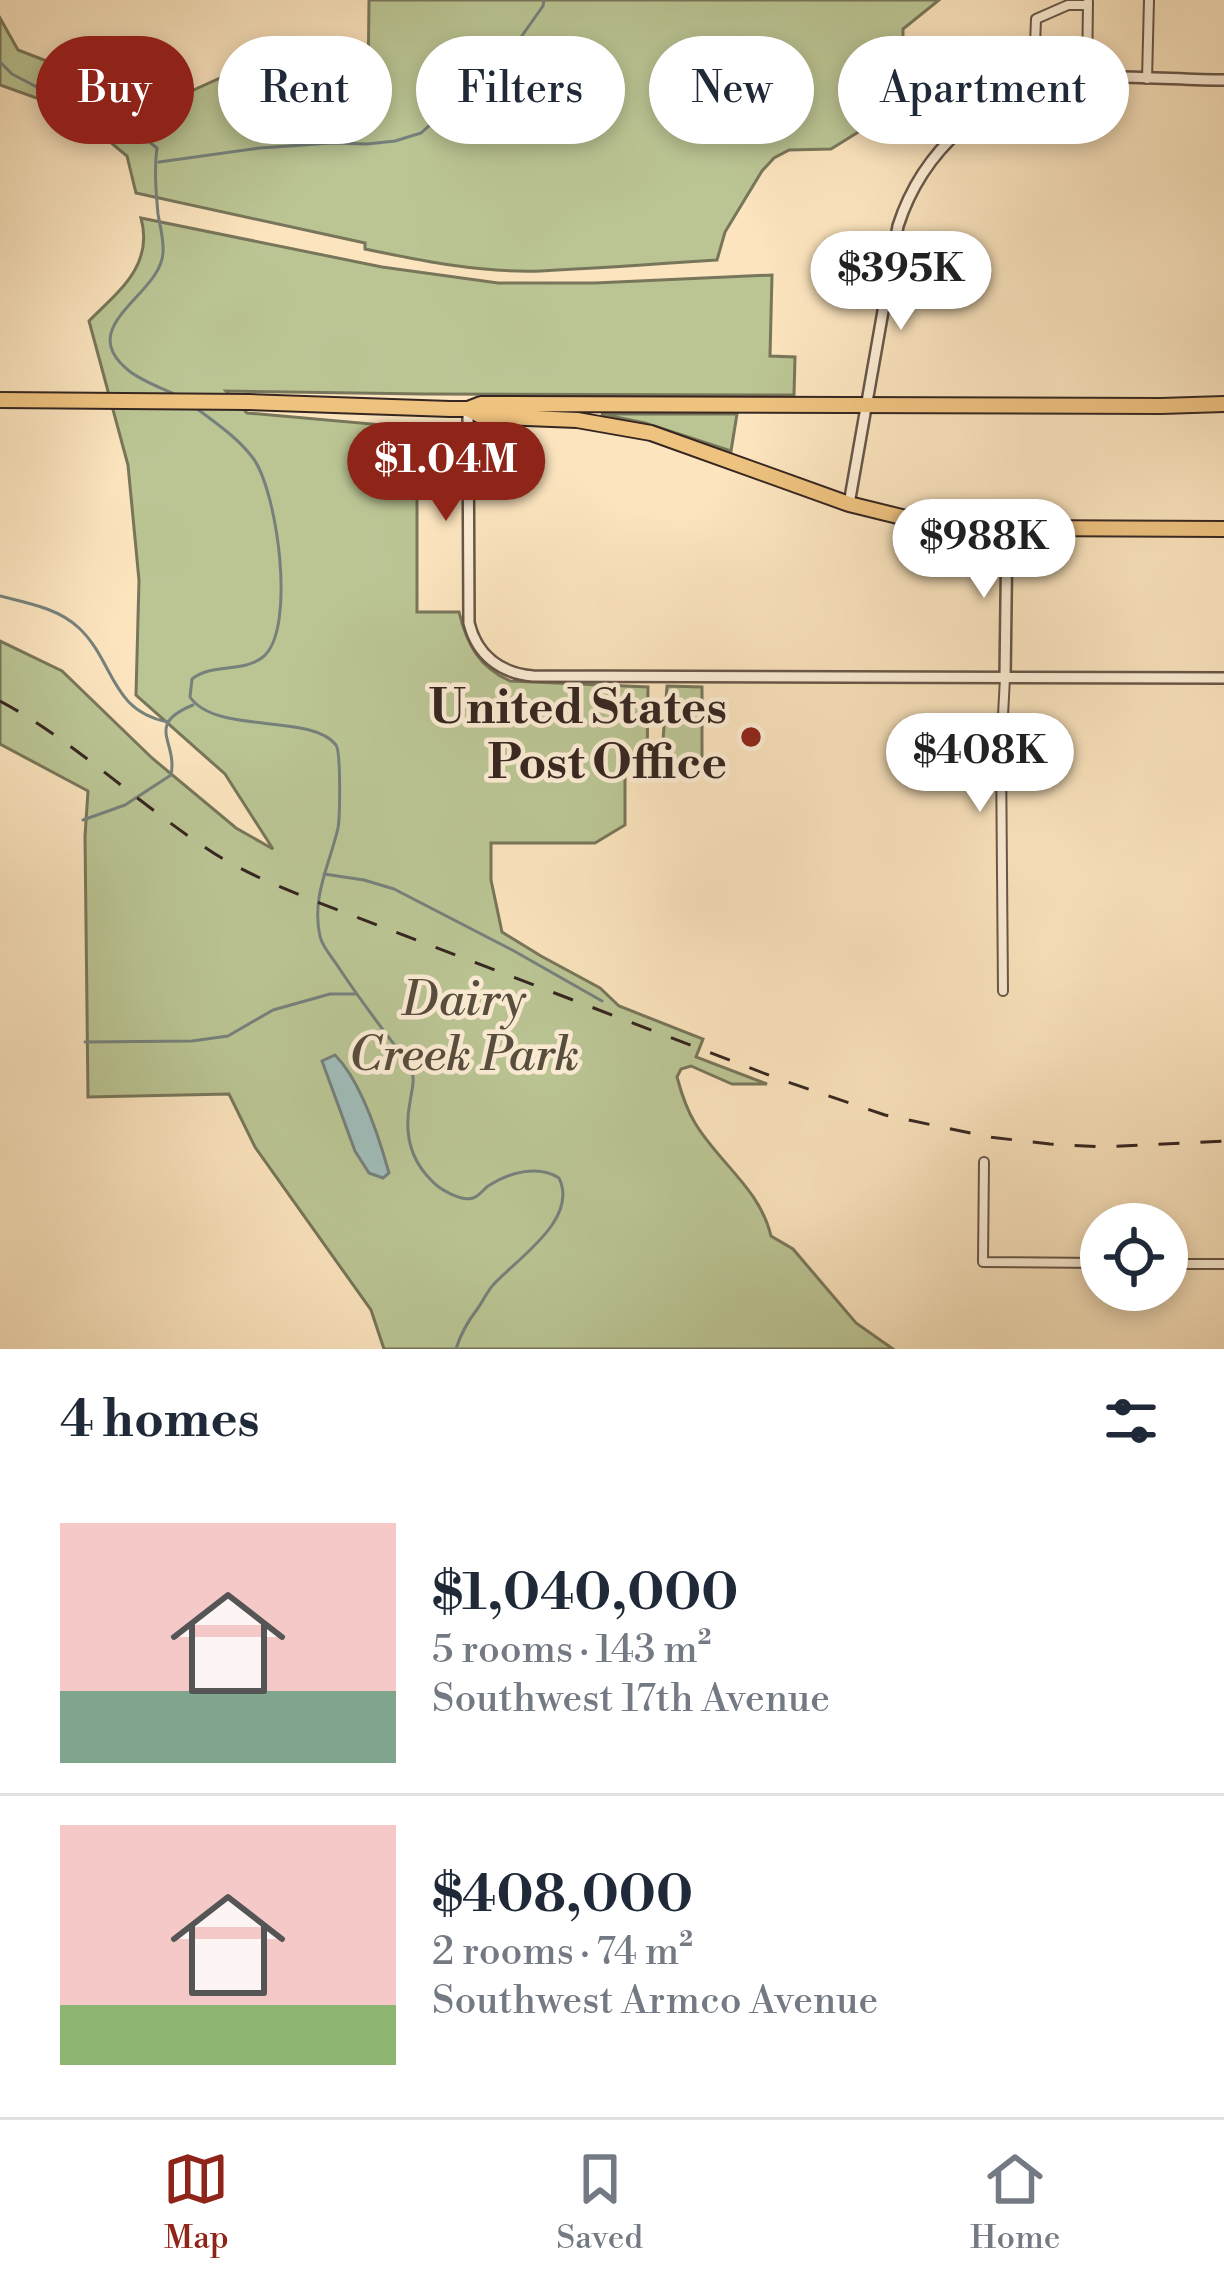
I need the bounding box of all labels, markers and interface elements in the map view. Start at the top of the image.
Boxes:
chip: Buy [36,36,194,144]
chip: Rent [218,36,392,144]
chip: Filters [416,36,625,144]
chip: New [649,36,814,144]
chip: Apartment [838,36,1129,144]
pin: $395K [817,231,985,333]
text: $395K [837,245,965,294]
pin: $1.04M [348,422,544,524]
text: $1.04M [374,436,518,485]
pin: $988K [900,499,1068,601]
text: $988K [919,513,1049,562]
place label: United States Post Office [429,679,727,794]
pin: $408K [896,713,1064,815]
marker: United States Post Office [738,724,764,750]
text: $408K [913,727,1047,776]
park label: Dairy Creek Park [349,971,579,1086]
map controls [1080,1203,1188,1311]
button: locate [1080,1203,1188,1311]
icon: filters [1098,1388,1164,1454]
text: 4 homes [60,1389,260,1453]
text: $1,040,000 [432,1562,738,1626]
icon: home [156,1571,300,1715]
text: 5 rooms · 143 m² [432,1626,711,1675]
text: Southwest 17th Avenue [432,1675,830,1724]
text: $408,000 [432,1864,693,1928]
icon: home [156,1873,300,2017]
text: 2 rooms · 74 m² [432,1928,693,1977]
text: Southwest Armco Avenue [432,1977,878,2026]
tab: Map [163,2146,229,2259]
tab: Saved [556,2146,643,2259]
tab: Home [970,2146,1061,2259]

